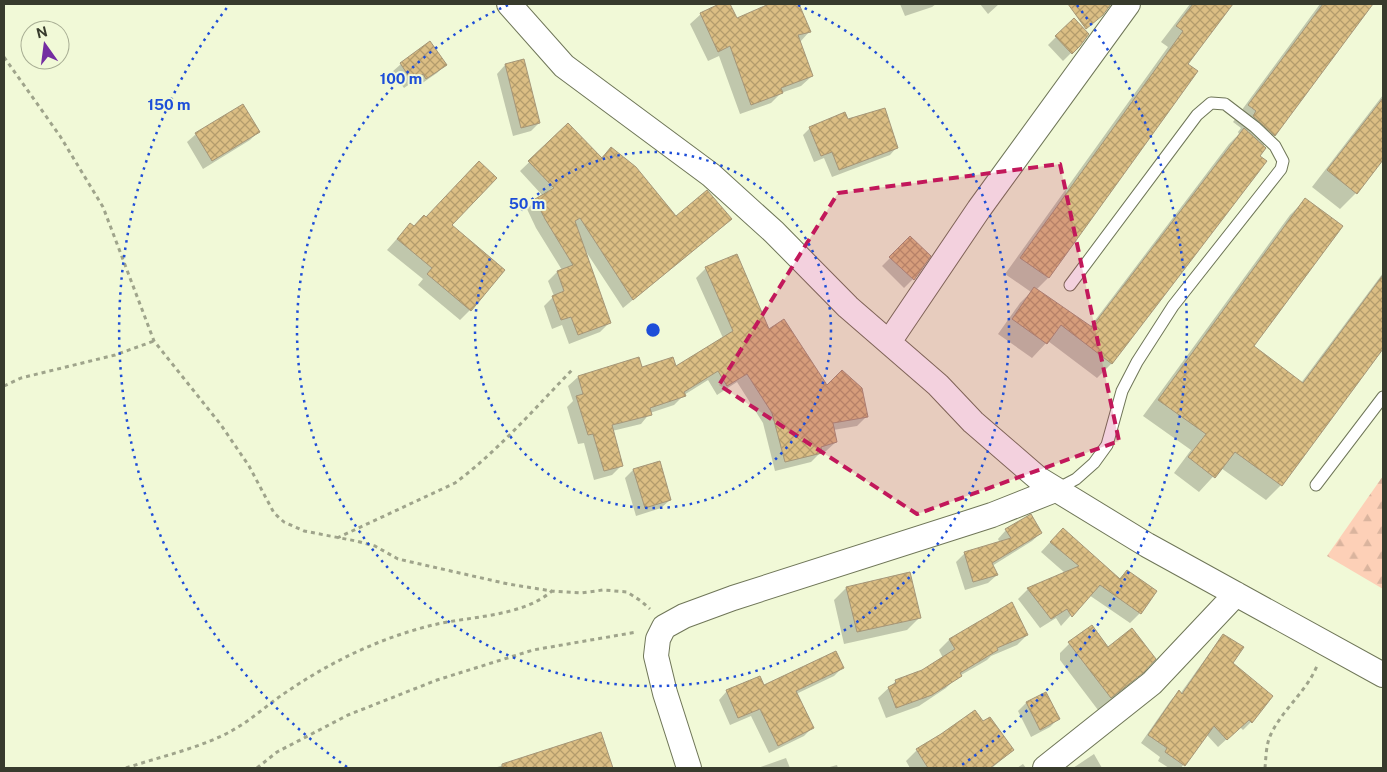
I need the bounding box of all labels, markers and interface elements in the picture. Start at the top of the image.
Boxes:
north arrow [20,20,70,70]
text: N [35,23,49,41]
text: 100 m [380,70,422,87]
text: 150 m [147,96,191,113]
text: 50 m [509,195,545,212]
centre of rings [644,321,662,339]

